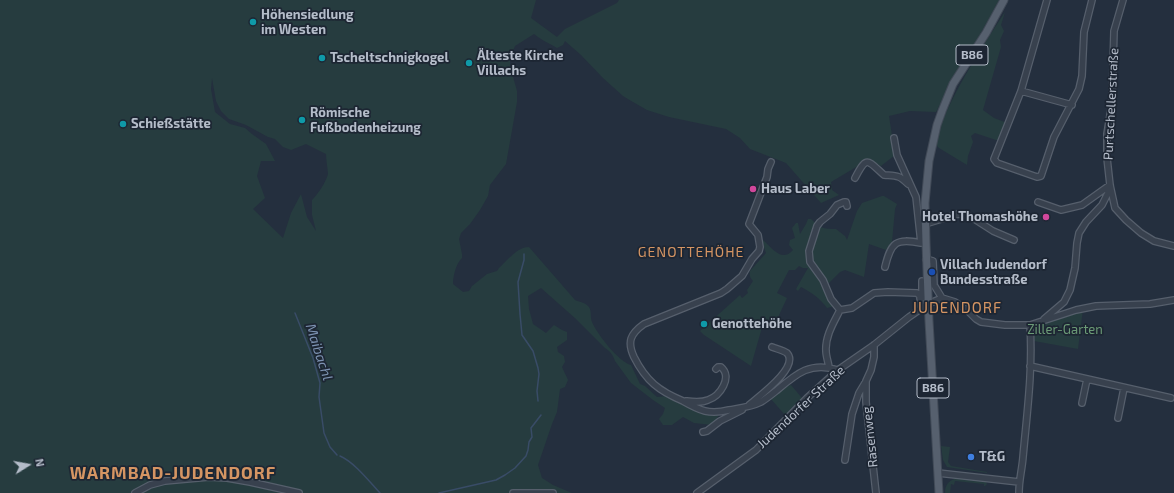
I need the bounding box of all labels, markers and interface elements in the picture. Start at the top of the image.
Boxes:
place label: Höhensiedlung im Westen [261,7,354,38]
marker: Höhensiedlung im Westen [248,17,258,27]
road number: B86 [956,45,988,65]
place label: Älteste Kirche Villachs [477,48,564,79]
street label: Purtschellerstraße [1100,48,1122,160]
place label: Tscheltschnigkogel [330,50,449,66]
marker: Tscheltschnigkogel [317,53,327,63]
marker: Älteste Kirche Villachs [464,58,474,68]
place label: Römische Fußbodenheizung [310,105,421,136]
marker: Römische Fußbodenheizung [297,115,307,125]
place label: Schießstätte [131,116,211,132]
marker: Schießstätte [118,119,128,129]
place label: Haus Laber [761,181,830,197]
marker: Haus Laber [748,184,758,194]
place label: Hotel Thomashöhe [922,209,1038,225]
marker: Hotel Thomashöhe [1041,212,1051,222]
district label: GENOTTEHÖHE [638,244,744,260]
place label: Villach Judendorf Bundesstraße [940,257,1047,288]
marker: Villach Judendorf Bundesstraße [927,267,937,277]
district label: JUDENDORF [912,299,1002,317]
place label: Genottehöhe [712,316,792,332]
marker: Genottehöhe [699,319,709,329]
water label: Maibachl [302,321,336,383]
park label: Ziller-Garten [1027,322,1103,338]
street label: Judendorfer Straße [754,362,848,452]
road number: B86 [917,378,949,398]
street label: Rasenweg [859,406,881,468]
north arrow [8,445,48,485]
place label: T&G [979,449,1005,465]
marker: T&G [966,452,976,462]
text: N [33,457,47,468]
district label: WARMBAD-JUDENDORF [70,463,276,483]

